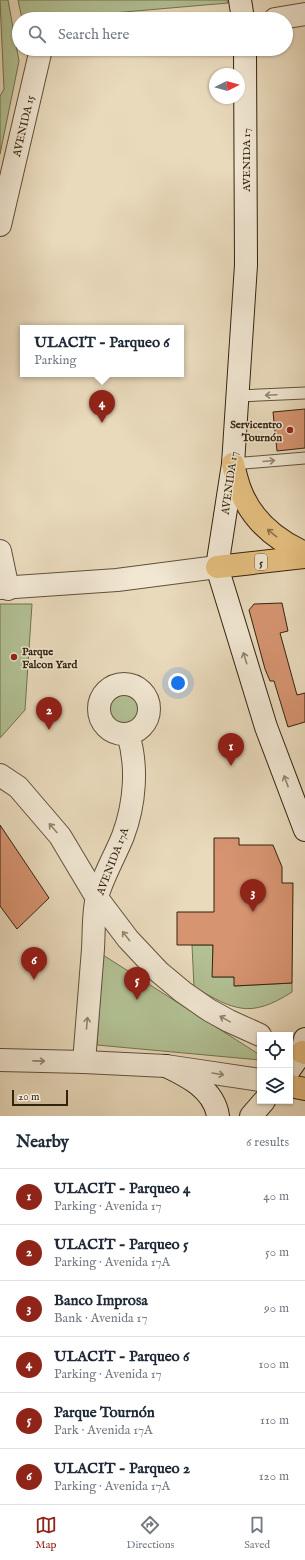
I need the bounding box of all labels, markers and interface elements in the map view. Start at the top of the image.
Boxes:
search box [12,12,293,56]
icon: search [26,23,48,45]
text: Search here [58,25,129,44]
north arrow [209,68,245,104]
street label: AVENIDA 15 [10,94,38,159]
street label: AVENIDA 17 [240,128,254,193]
popup [20,325,184,377]
text: ULACIT - Parqueo 6 [34,333,170,352]
text: Parking [34,352,77,369]
pin: 4 [89,390,115,423]
one-way arrow [265,391,278,398]
place label: Servicentro Tournón [230,418,282,445]
marker: Servicentro Tournón [285,425,295,435]
street label: AVENIDA 17 [218,451,241,517]
one-way arrow [262,458,275,465]
one-way arrow [266,529,277,537]
road number: 5 [255,554,267,570]
place label: Parque Falcon Yard [22,645,78,672]
one-way arrow [241,651,248,664]
marker: Parque Falcon Yard [9,652,19,662]
your location [168,673,188,693]
pin: 2 [36,697,62,730]
pin: 1 [218,733,244,766]
one-way arrow [282,775,290,787]
one-way arrow [49,823,58,834]
street label: AVENIDA 17A [93,825,132,898]
pin: 3 [240,879,266,912]
one-way arrow [121,931,130,942]
pin: 6 [21,947,47,980]
pin: 5 [124,967,150,1000]
one-way arrow [219,1014,231,1022]
one-way arrow [83,1017,90,1030]
map controls [257,1032,293,1104]
button: locate [257,1032,293,1068]
one-way arrow [32,1057,45,1065]
button: layers [257,1068,293,1104]
one-way arrow [211,1070,224,1078]
scale bar [12,1088,68,1107]
text: 20 m [18,1090,39,1104]
text: Nearby [16,1132,69,1153]
text: 6 results [246,1134,289,1151]
text: ULACIT - Parqueo 4 [54,1179,190,1198]
text: 1 [27,1188,31,1205]
text: 40 m [263,1188,289,1205]
text: Parking · Avenida 17 [54,1198,162,1215]
text: ULACIT - Parqueo 5 [54,1235,188,1254]
text: 2 [26,1244,32,1261]
text: 50 m [265,1244,289,1261]
text: Parking · Avenida 17A [54,1254,170,1271]
text: Banco Improsa [54,1291,148,1310]
text: 3 [27,1300,31,1317]
text: 90 m [264,1300,289,1317]
text: Bank · Avenida 17 [54,1310,147,1327]
text: ULACIT - Parqueo 6 [54,1347,189,1366]
text: 4 [26,1356,32,1373]
text: 100 m [259,1356,289,1373]
text: Parking · Avenida 17 [54,1366,162,1383]
text: Parque Tournón [54,1403,155,1422]
text: 5 [27,1412,31,1429]
text: 110 m [260,1412,289,1429]
text: Park · Avenida 17A [54,1422,153,1439]
text: ULACIT - Parqueo 2 [54,1459,190,1478]
text: 6 [26,1468,32,1485]
text: 120 m [259,1468,289,1485]
text: Parking · Avenida 17A [54,1478,170,1495]
tab: Map [35,1514,57,1552]
tab: Directions [127,1514,174,1552]
tab: Saved [244,1514,270,1552]

